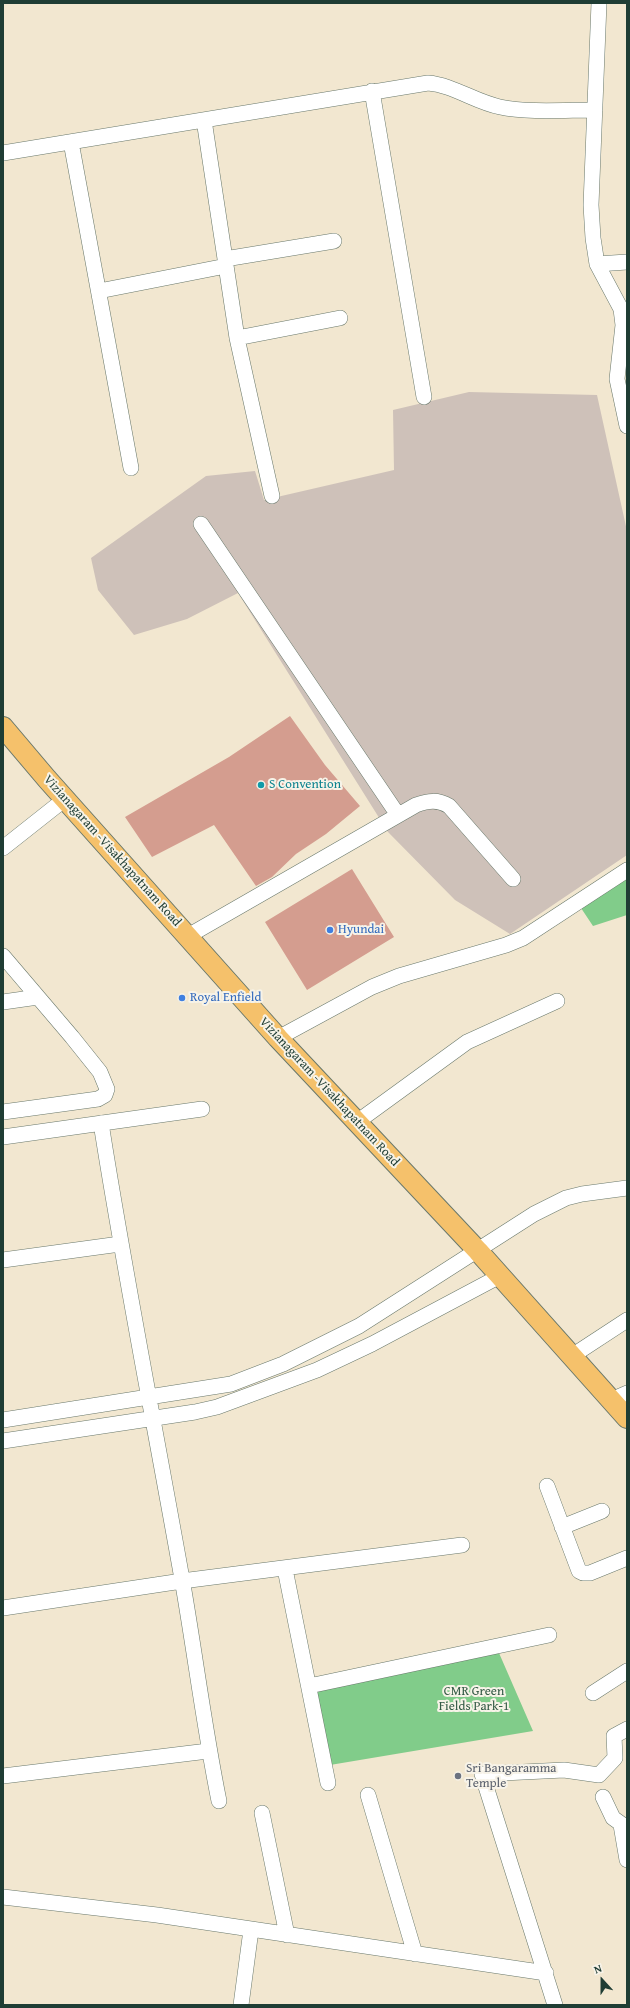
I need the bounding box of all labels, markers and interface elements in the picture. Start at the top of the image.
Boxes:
street label: Vizianagaram -Visakhapatnam Road [40,772,184,930]
place label: S Convention [269,777,341,793]
marker: S Convention [256,780,266,790]
place label: Hyundai [338,922,384,938]
marker: Hyundai [325,925,335,935]
place label: Royal Enfield [190,990,261,1006]
marker: Royal Enfield [177,993,187,1003]
street label: Vizianagaram -Visakhapatnam Road [256,1014,402,1170]
park label: CMR Green Fields Park-1 [439,1684,509,1715]
place label: Sri Bangaramma Temple [466,1761,556,1792]
marker: Sri Bangaramma Temple [453,1771,463,1781]
north arrow [582,1960,622,2000]
text: N [591,1960,604,1978]

